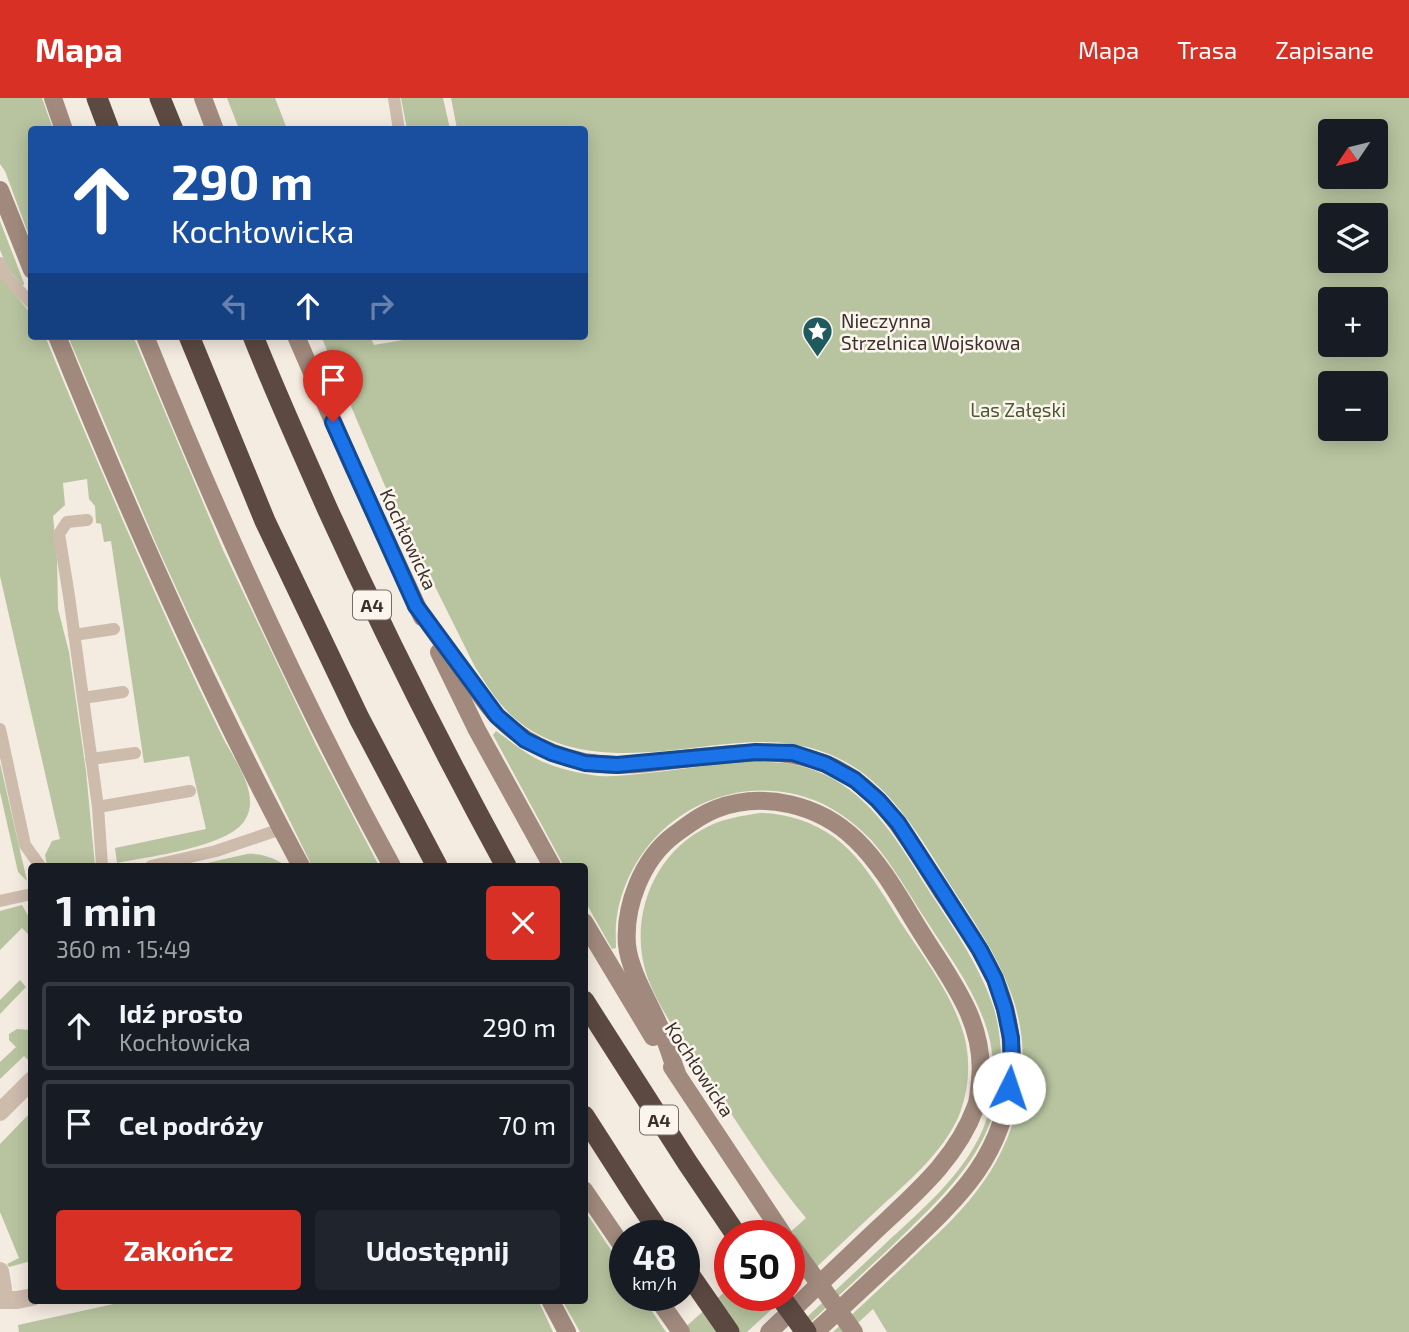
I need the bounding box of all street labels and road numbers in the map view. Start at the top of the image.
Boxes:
street label: Kochłowicka [376,485,442,593]
road number: A4 [353,590,391,620]
street label: Kochłowicka [661,1017,739,1121]
road number: A4 [640,1105,678,1134]

